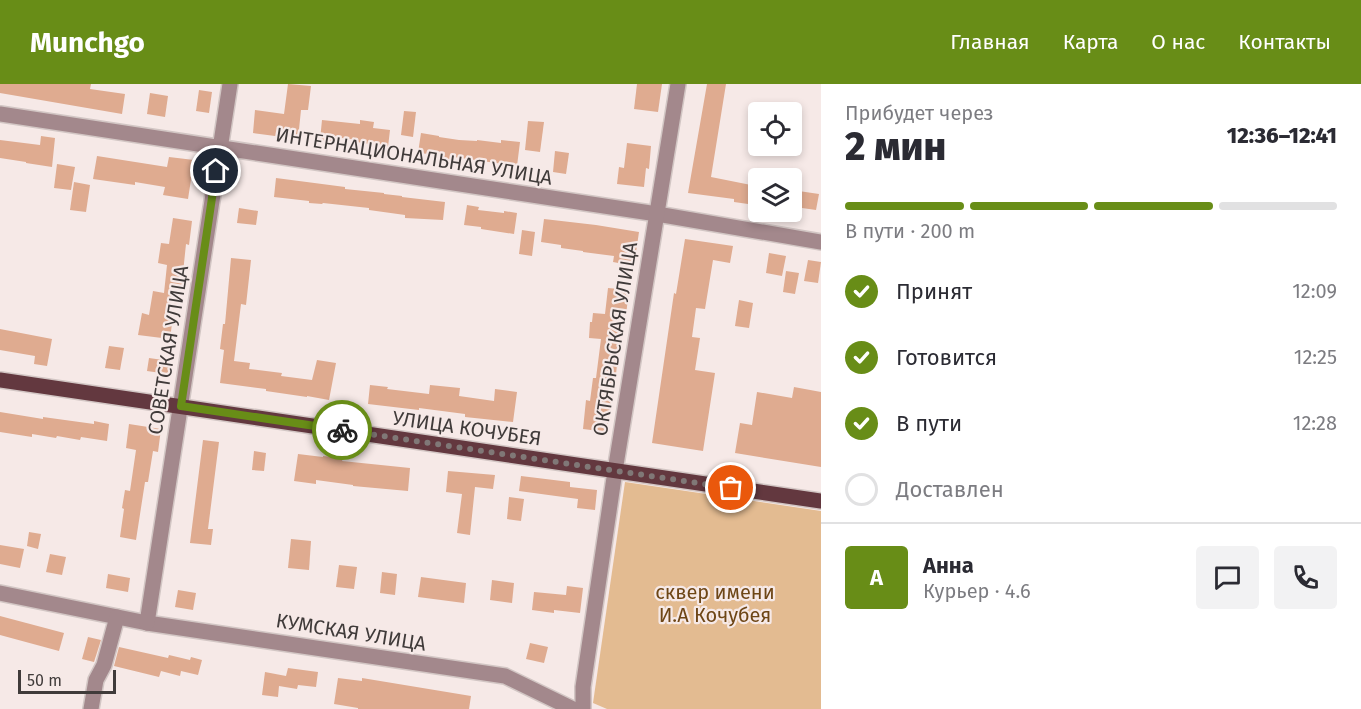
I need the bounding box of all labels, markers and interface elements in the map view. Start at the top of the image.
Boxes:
text: Munchgo [30,26,145,59]
text: Главная [950,29,1030,55]
text: Карта [1063,29,1118,55]
text: О нас [1151,29,1205,55]
text: Контакты [1238,29,1331,55]
text: Прибудет через [845,101,994,125]
map controls [748,102,802,222]
button: locate [748,102,802,156]
street label: ИНТЕРНАЦИОНАЛЬНАЯ УЛИЦА [274,122,555,190]
text: 12:36–12:41 [1227,122,1337,149]
text: 2 мин [845,124,946,170]
pin [190,145,241,196]
icon: home [199,154,232,187]
button: layers [748,168,802,222]
text: В пути · 200 m [845,219,975,243]
street label: ОКТЯБРЬСКАЯ УЛИЦА [588,240,642,438]
street label: СОВЕТСКАЯ УЛИЦА [143,263,193,436]
icon: check [845,275,878,308]
text: Принят [896,278,972,305]
text: 12:09 [1292,279,1337,303]
icon: check [845,341,878,374]
text: Готовится [896,344,997,371]
text: 12:25 [1294,345,1337,369]
courier [312,400,372,460]
street label: УЛИЦА КОЧУБЕЯ [391,406,543,450]
icon: check [845,407,878,440]
text: В пути [896,410,962,437]
text: 12:28 [1293,411,1337,435]
icon: bike [326,414,359,447]
pin [705,462,756,513]
icon: bag [714,471,747,504]
text: Доставлен [896,476,1004,503]
button: chat [1196,546,1259,609]
button: phone [1274,546,1337,609]
text: Анна [923,552,974,579]
text: А [870,564,883,591]
text: Курьер · 4.6 [923,579,1031,603]
park label: сквер имени И.А Кочубея [655,580,775,627]
street label: КУМСКАЯ УЛИЦА [274,608,428,656]
scale bar [18,667,116,694]
text: 50 m [27,671,62,690]

